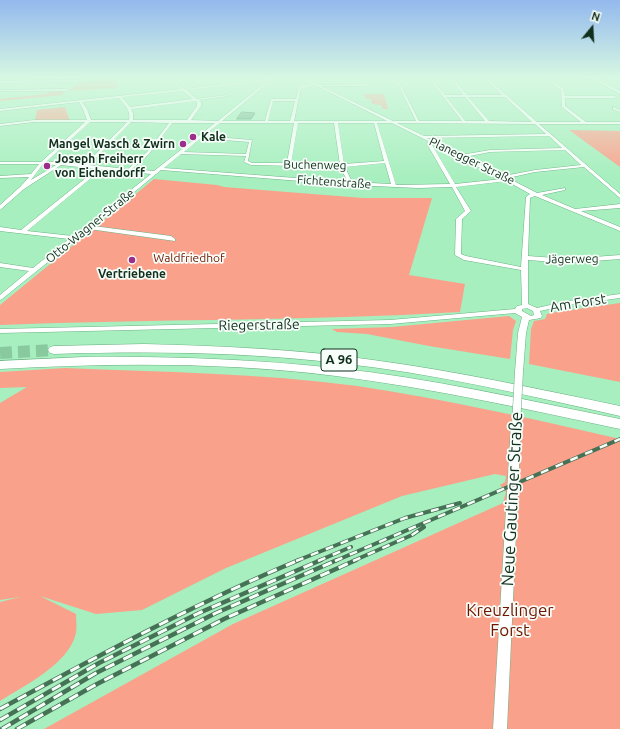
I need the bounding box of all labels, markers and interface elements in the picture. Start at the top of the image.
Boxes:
north arrow [572,8,612,48]
text: N [590,10,601,24]
place label: Kale [201,130,226,144]
marker: Kale [188,132,198,142]
street label: Planegger Straße [427,134,517,188]
place label: Mangel Wasch & Zwirn [48,137,175,151]
marker: Mangel Wasch & Zwirn [178,139,188,149]
place label: Joseph Freiherr von Eichendorff [55,152,145,180]
street label: Buchenweg [283,157,347,173]
marker: Joseph Freiherr von Eichendorff [42,161,52,171]
street label: Fichtenstraße [296,172,372,192]
street label: Otto-Wagner-Straße [43,186,137,266]
park label: Waldfriedhof [153,251,225,265]
street label: Jägerweg [545,251,599,267]
marker: Vertriebene [127,255,137,265]
place label: Vertriebene [98,267,166,281]
street label: Am Forst [549,290,607,316]
street label: Riegerstraße [218,316,300,334]
road number: A 96 [321,349,357,371]
street label: Neue Gautinger Straße [497,411,527,587]
park label: Kreuzlinger Forst [466,600,554,640]

